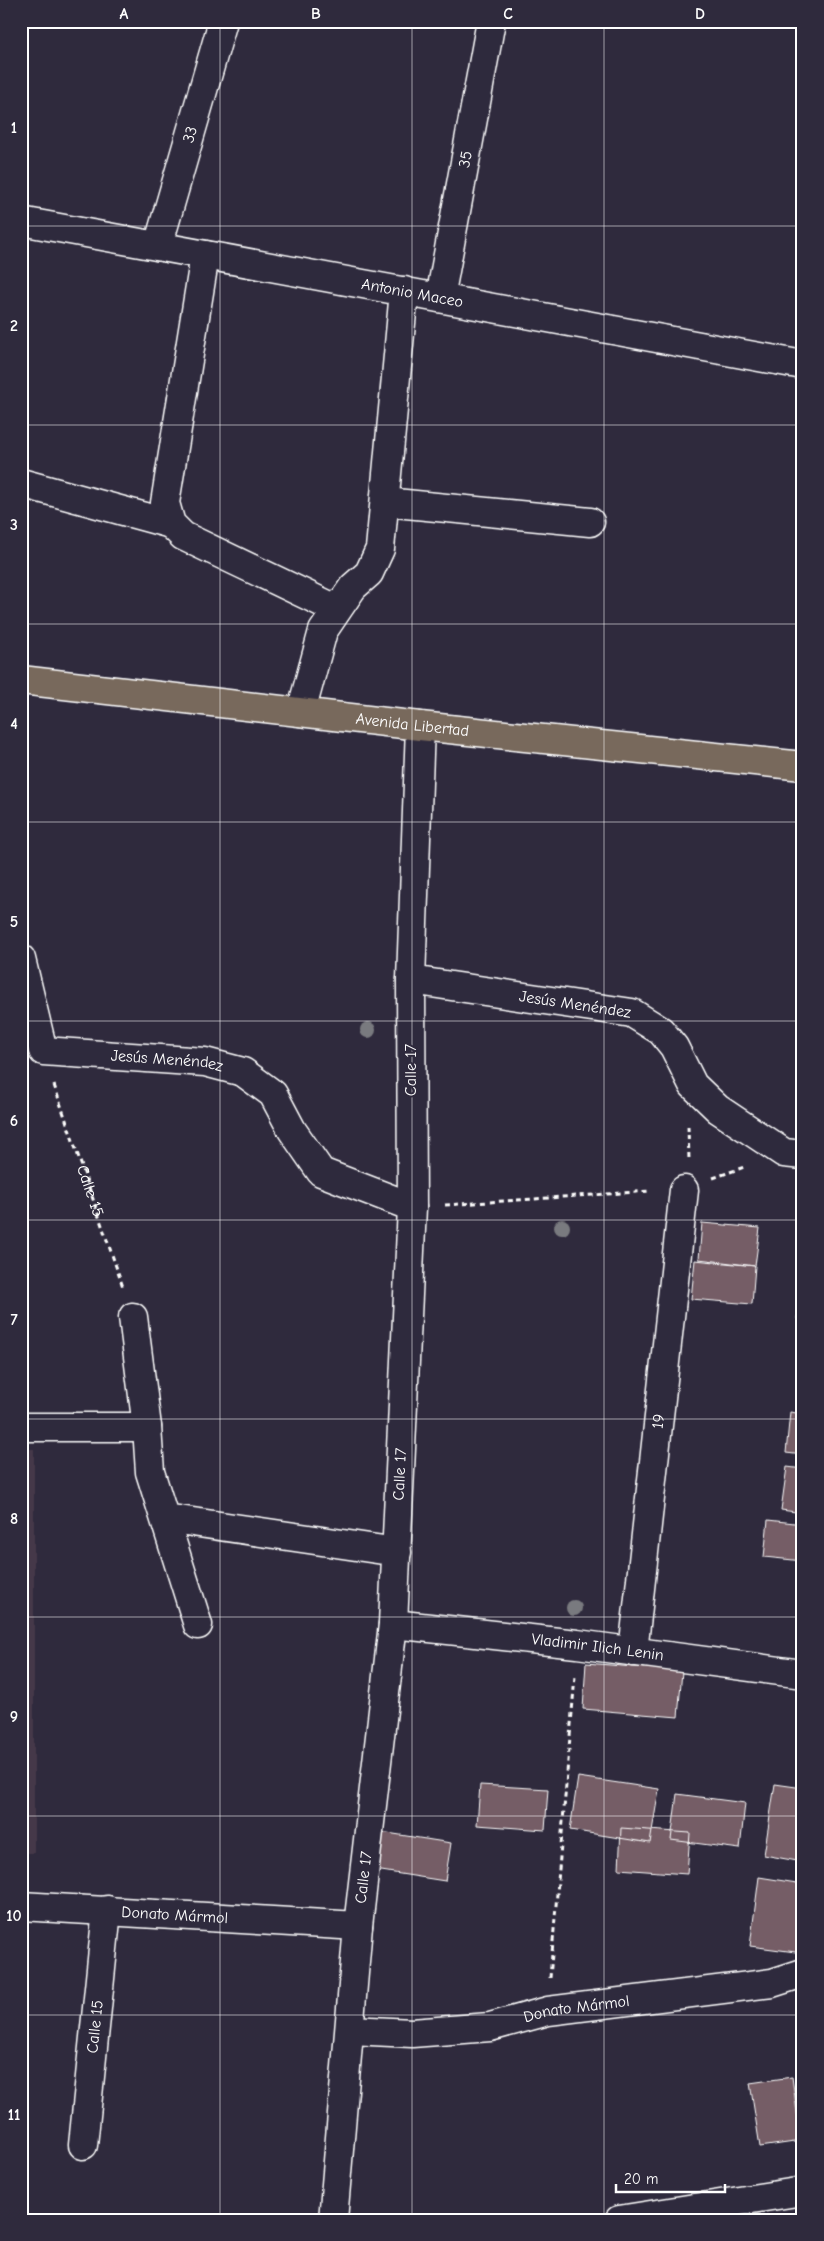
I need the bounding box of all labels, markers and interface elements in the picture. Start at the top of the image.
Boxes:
text: A [120,5,129,23]
text: B [311,5,321,23]
text: C [503,5,513,23]
text: D [695,5,705,23]
text: 1 [11,119,17,137]
street label: 33 [179,124,201,145]
street label: 35 [455,149,476,169]
street label: Antonio Maceo [360,275,465,311]
text: 2 [10,317,18,335]
text: 3 [10,516,18,534]
street label: Avenida Libertad [355,710,470,740]
text: 4 [10,715,18,733]
text: 5 [10,913,18,931]
street label: Jesús Menéndez [518,987,632,1022]
street label: Calle 17 [402,1043,420,1096]
street label: Jesús Menéndez [110,1047,225,1075]
text: 6 [10,1112,18,1130]
street label: Calle 15 [73,1163,107,1219]
text: 7 [10,1311,18,1329]
street label: 19 [649,1413,668,1430]
street label: Calle 17 [390,1447,410,1501]
text: 8 [10,1510,18,1528]
street label: Vladimir Ilich Lenin [531,1630,665,1664]
text: 9 [10,1708,18,1726]
street label: Calle 17 [352,1850,376,1904]
street label: Donato Mármol [121,1903,229,1927]
text: 10 [6,1907,22,1925]
street label: Donato Mármol [522,1992,630,2026]
street label: Calle 15 [83,1999,107,2054]
text: 11 [8,2106,20,2124]
scale bar [616,2161,725,2193]
text: 20 m [624,2170,658,2188]

